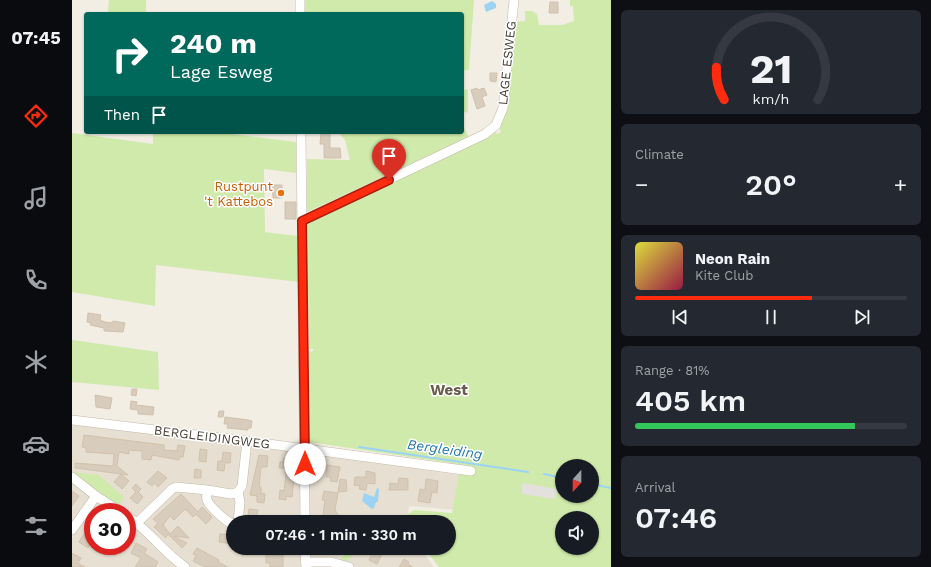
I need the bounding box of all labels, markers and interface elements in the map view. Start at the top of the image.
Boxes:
street label: LAGE ESWEG [495,20,519,106]
text: 07:45 [11,27,61,48]
text: 240 m [170,27,257,60]
icon: right [104,28,156,80]
text: 21 [750,44,792,93]
text: Lage Esweg [170,61,272,82]
text: km/h [753,91,789,107]
icon: directions [22,102,50,130]
icon: arrive [148,104,170,126]
text: Then [104,106,140,124]
pin [372,139,406,180]
icon: arrive [378,145,400,167]
text: Climate [635,147,684,162]
text: 20° [745,167,797,202]
text: − [635,172,648,197]
text: + [894,172,907,197]
place label: Rustpunt 't Kattebos [204,179,274,209]
icon: music [22,184,50,212]
marker: Rustpunt 't Kattebos [276,188,286,198]
text: Neon Rain [695,250,770,268]
icon: phone [22,266,50,294]
text: Kite Club [695,268,753,283]
icon: previous [669,306,691,328]
icon: pause [760,306,782,328]
icon: next [851,306,873,328]
icon: climate [22,348,50,376]
text: Range · 81% [635,363,709,378]
district label: West [430,381,468,399]
text: 405 km [635,383,746,418]
street label: BERGLEIDINGWEG [153,422,271,452]
icon: car [22,430,50,458]
water label: Bergleiding [406,436,484,462]
position arrow [284,443,326,485]
north arrow [555,459,599,503]
map controls [555,459,599,555]
text: Arrival [635,480,676,495]
text: 07:46 [635,500,717,535]
speed limit sign: 30 [84,503,136,555]
button: sound [555,511,599,555]
icon: filters [22,512,50,540]
text: 07:46 · 1 min · 330 m [265,526,417,544]

